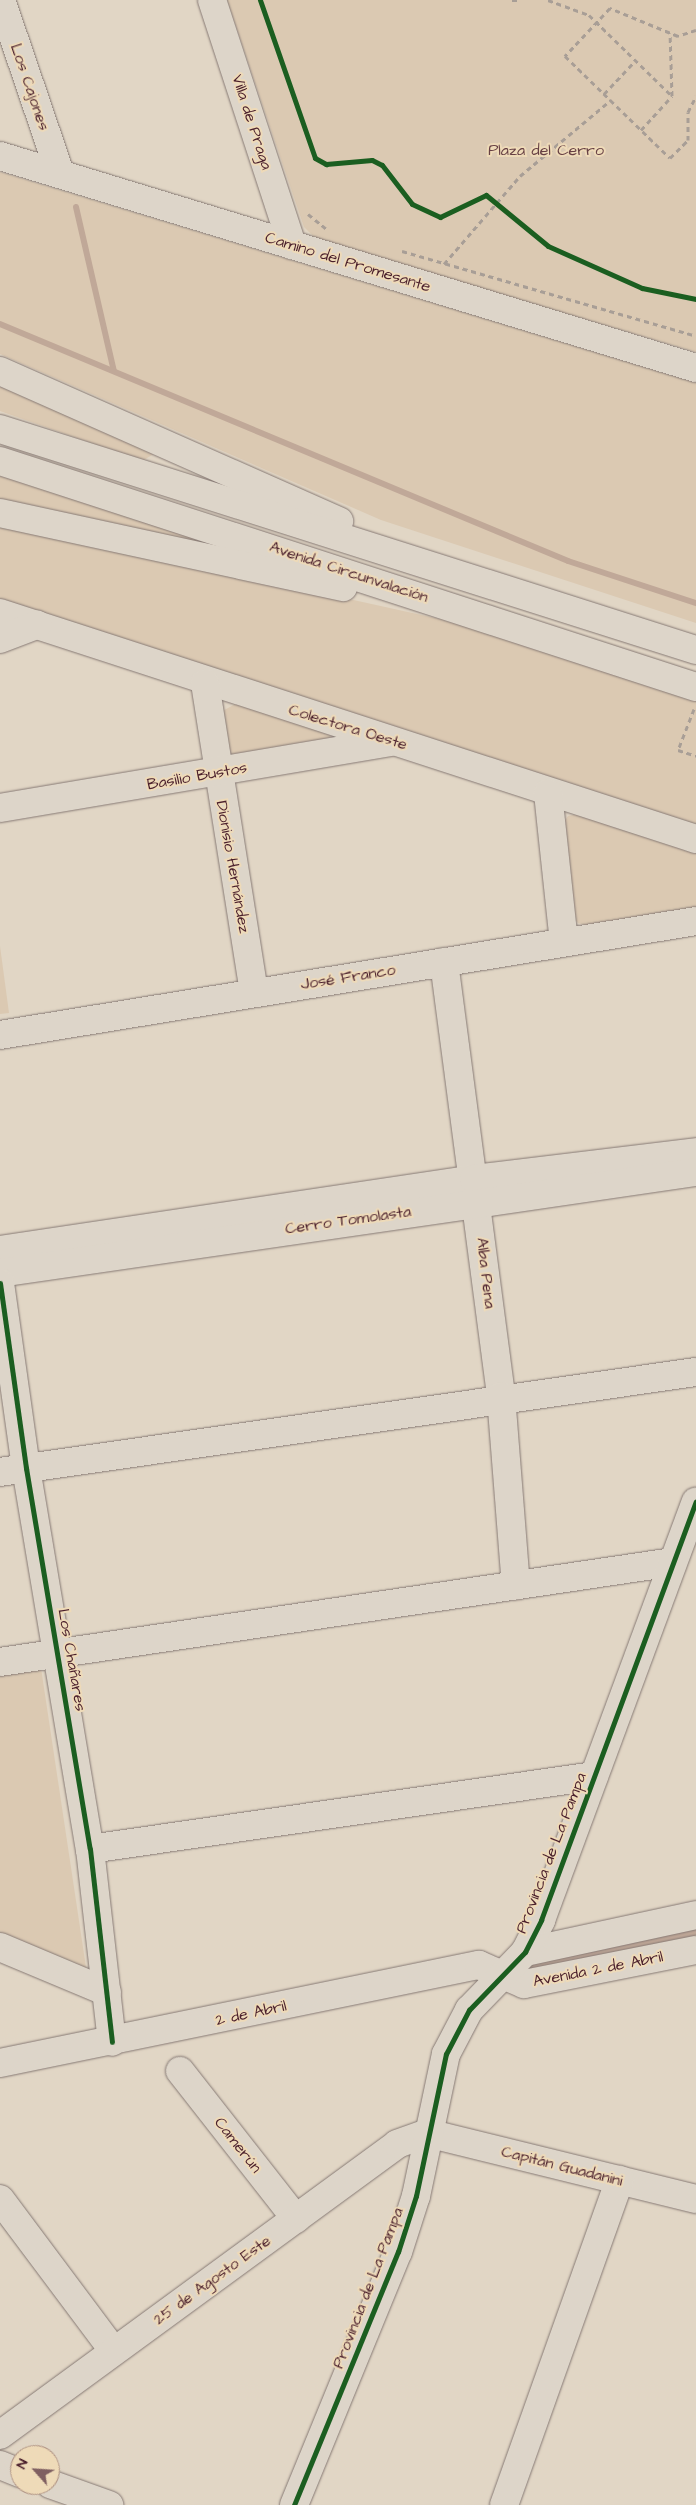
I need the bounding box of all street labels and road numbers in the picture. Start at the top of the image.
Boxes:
street label: Los Cajones [6,41,54,133]
street label: Villa de Praga [228,72,276,172]
street label: Camino del Promesante [263,228,433,296]
street label: Avenida Circunvalación [267,537,431,607]
street label: Colectora Oeste [286,700,410,754]
street label: Basilio Bustos [145,758,249,794]
street label: Dionisio Hernández [212,799,254,935]
street label: José Franco [299,960,397,994]
street label: Cerro Tomolasta [284,1202,412,1238]
street label: Alba Pena [472,1236,500,1310]
street label: Los Chañares [54,1607,90,1713]
street label: Provincia de La Pampa [511,1770,591,1936]
street label: Avenida 2 de Abril [531,1947,665,1991]
street label: 2 de Abril [214,1996,288,2030]
street label: Camerún [210,2113,266,2177]
street label: Capitán Guadanini [499,2142,625,2190]
street label: Provincia de La Pampa [328,2205,408,2371]
street label: 25 de Agosto Este [150,2231,274,2329]

